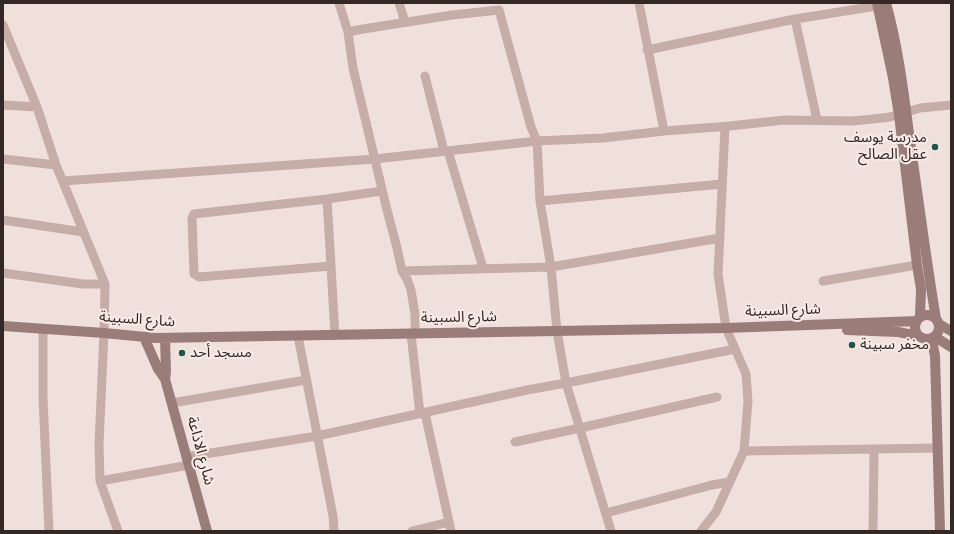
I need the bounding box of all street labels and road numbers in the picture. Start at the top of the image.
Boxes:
street label: شارع السبينة [745,301,821,321]
street label: شارع السبينة [98,308,176,332]
street label: شارع السبينة [421,308,497,328]
street label: شارع الاذاعة [182,415,218,487]

